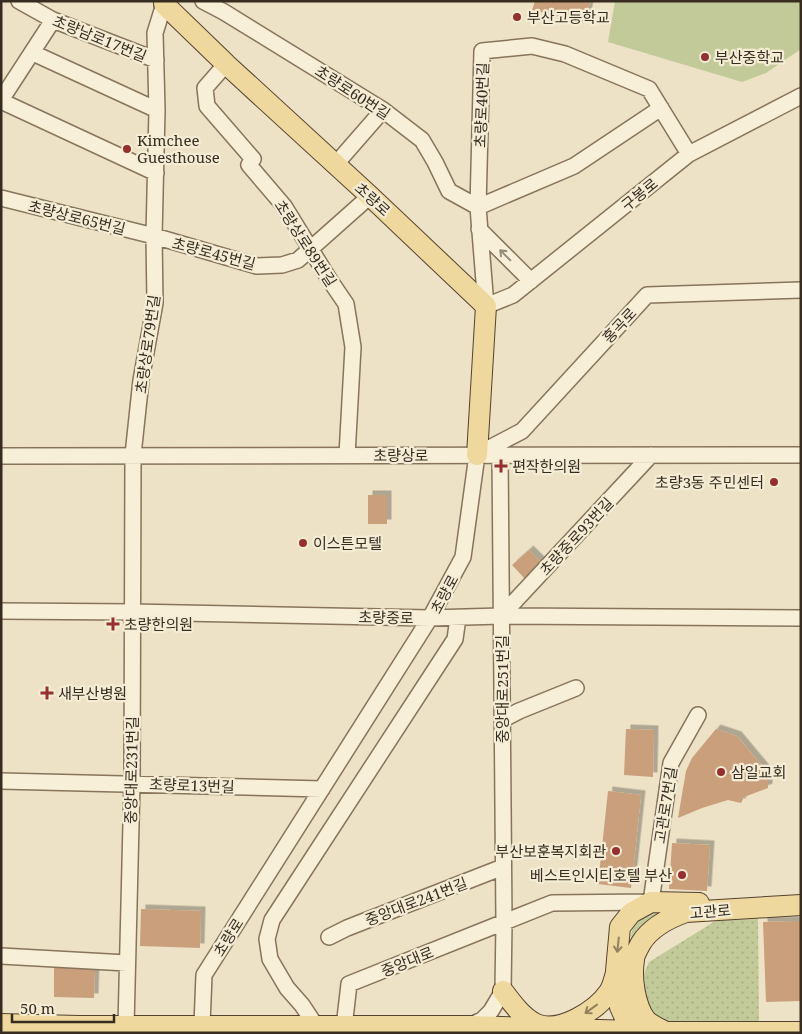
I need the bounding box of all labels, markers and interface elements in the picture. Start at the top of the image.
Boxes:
place label: 부산고등학교 [527,7,610,27]
street label: 초량남로17번길 [50,10,150,66]
marker: 부산고등학교 [511,11,523,23]
place label: 부산중학교 [715,47,784,67]
marker: 부산중학교 [699,51,711,63]
street label: 초량로60번길 [312,60,394,124]
street label: 초량로40번길 [470,62,492,148]
place label: Kimchee Guesthouse [137,130,220,167]
marker: Kimchee Guesthouse [121,143,133,155]
street label: 구봉로 [617,173,661,215]
street label: 초량로 [351,178,395,220]
street label: 초량상로65번길 [26,195,128,239]
street label: 초량상로89번길 [270,196,342,290]
street label: 초량로45번길 [170,232,258,274]
one-way arrow [499,249,511,261]
street label: 초량상로79번길 [130,293,164,395]
street label: 홍곡로 [598,303,640,347]
street label: 초량상로 [373,445,429,465]
place label: 편작한의원 [512,456,581,476]
marker: 편작한의원 [494,459,508,473]
place label: 초량3동 주민센터 [655,472,764,492]
marker: 초량3동 주민센터 [768,476,780,488]
street label: 초량중로93번길 [535,493,617,579]
place label: 이스튼모텔 [313,533,382,553]
marker: 이스튼모텔 [297,537,309,549]
street label: 초량로 [425,571,463,617]
street label: 초량중로 [358,607,414,627]
place label: 초량한의원 [124,614,193,634]
marker: 초량한의원 [106,617,120,631]
street label: 중앙대로251번길 [492,635,512,743]
place label: 새부산병원 [58,683,127,703]
marker: 새부산병원 [40,686,54,700]
street label: 중앙대로231번길 [120,716,142,824]
place label: 삼일교회 [731,762,786,782]
street label: 고관로7번길 [649,765,681,845]
marker: 삼일교회 [715,766,727,778]
street label: 초량로13번길 [149,774,235,796]
place label: 부산보훈복지회관 [496,841,606,861]
marker: 부산보훈복지회관 [610,845,622,857]
place label: 베스트인시티호텔 부산 [530,865,672,885]
marker: 베스트인시티호텔 부산 [676,869,688,881]
street label: 중앙대로241번길 [362,872,470,930]
street label: 고관로 [689,899,731,923]
street label: 초량로 [209,914,247,960]
one-way arrow [614,937,623,953]
street label: 중앙대로 [378,941,436,981]
scale bar [12,992,115,1024]
text: 50 m [20,998,55,1018]
one-way arrow [584,1004,598,1014]

